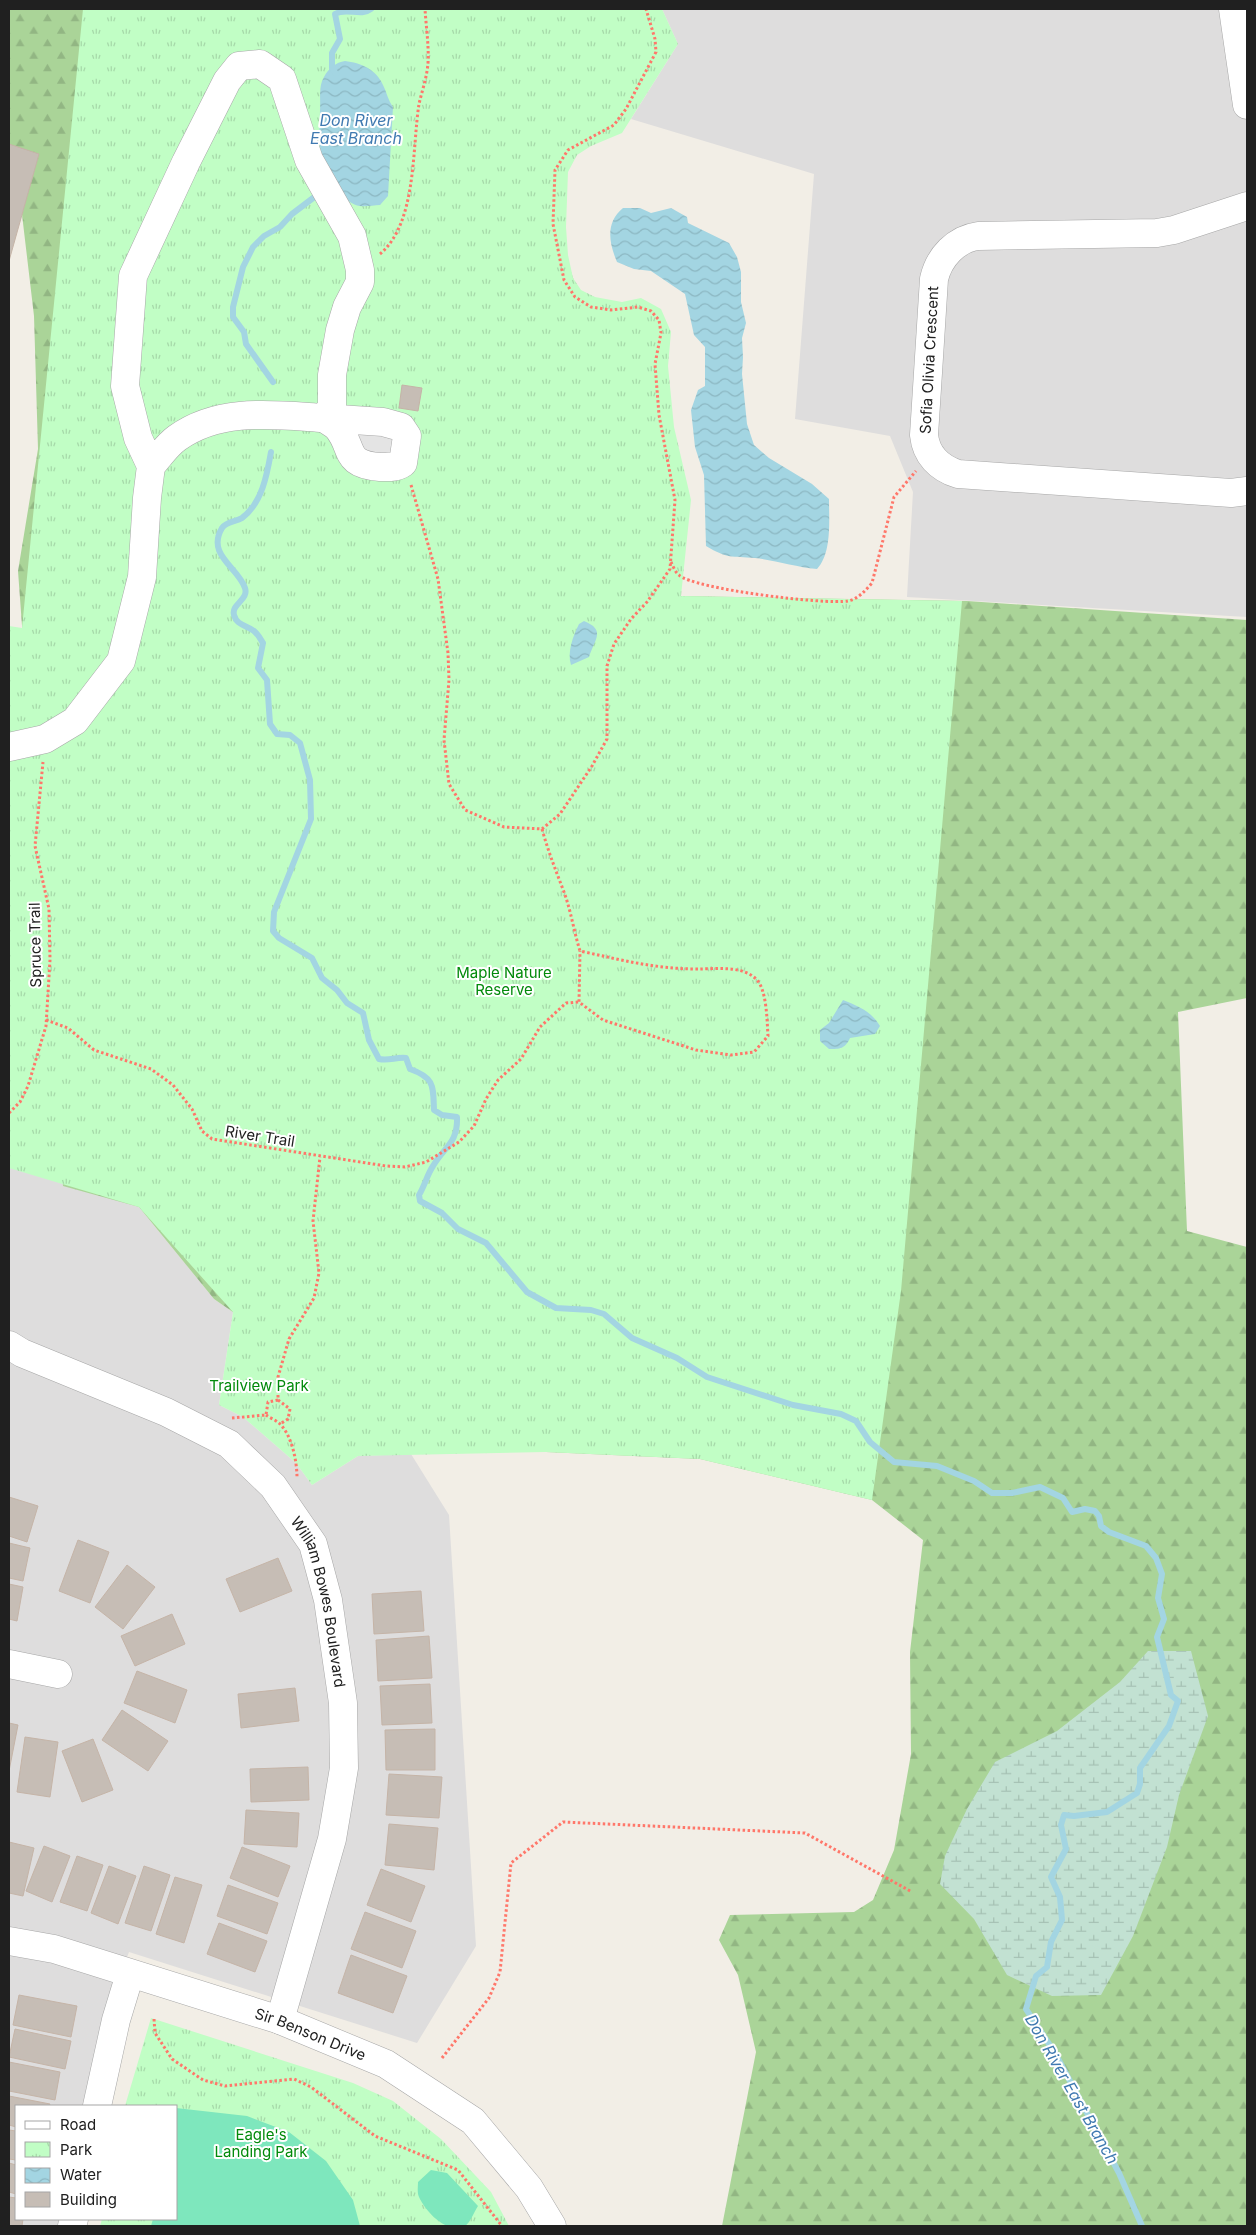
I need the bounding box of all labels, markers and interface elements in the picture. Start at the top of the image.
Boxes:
water label: Don River East Branch [310,110,402,148]
street label: Sofia Olivia Crescent [916,286,942,434]
street label: Spruce Trail [25,902,45,988]
park label: Maple Nature Reserve [456,963,552,999]
street label: River Trail [224,1121,296,1151]
park label: Trailview Park [209,1376,309,1395]
street label: William Bowes Boulevard [287,1512,350,1689]
street label: Sir Benson Drive [253,2003,369,2064]
water label: Don River East Branch [1021,2011,1123,2167]
legend [15,2105,178,2220]
text: Road [60,2115,96,2134]
park label: Eagle's Landing Park [215,2125,308,2161]
text: Park [60,2140,93,2159]
text: Water [60,2165,102,2184]
text: Building [60,2190,117,2209]

